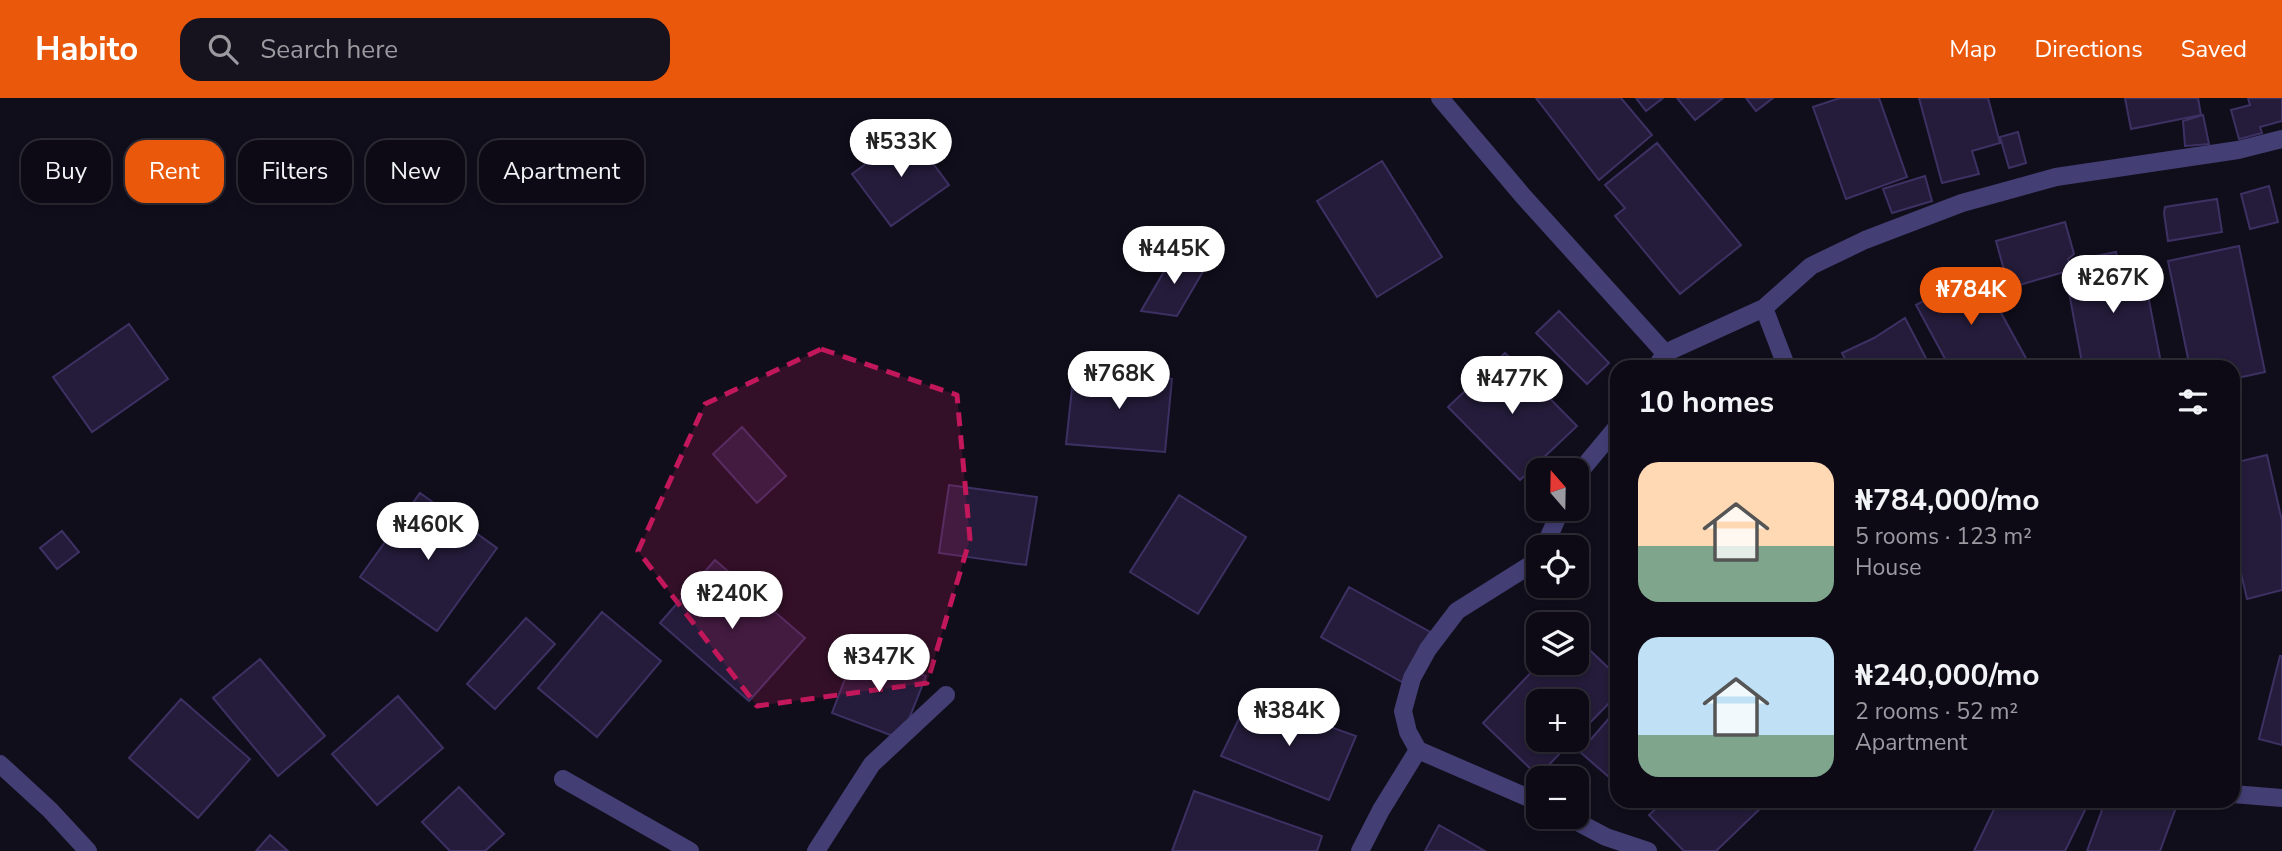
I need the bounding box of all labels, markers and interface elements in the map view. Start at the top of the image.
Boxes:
search box [180,18,670,81]
text: Habito [35,27,138,72]
icon: search [204,30,242,68]
text: Search here [260,32,398,67]
text: Map [1949,33,1996,65]
text: Directions [2034,33,2143,65]
text: Saved [2181,33,2247,65]
pin: ₦533K [852,120,950,179]
text: ₦533K [866,126,936,157]
chip: Buy [21,140,111,203]
chip: Rent [125,140,224,203]
chip: Filters [238,140,352,203]
chip: New [366,140,465,203]
chip: Apartment [479,140,644,203]
pin: ₦445K [1125,226,1223,286]
text: ₦445K [1139,233,1209,264]
pin: ₦267K [2064,256,2162,315]
text: ₦267K [2078,262,2148,293]
pin: ₦784K [1922,268,2020,327]
text: ₦784K [1936,274,2006,305]
pin: ₦768K [1070,352,1168,411]
pin: ₦477K [1463,356,1561,416]
text: ₦768K [1084,358,1154,389]
text: ₦477K [1477,363,1547,394]
text: 10 homes [1638,382,1774,423]
icon: filters [2174,383,2212,421]
north arrow [1526,458,1589,522]
map controls [1526,458,1589,829]
text: ₦784,000/mo [1855,480,2040,521]
icon: home [1694,490,1778,574]
pin: ₦460K [379,503,477,562]
text: ₦460K [393,509,463,540]
text: 5 rooms · 123 m² [1855,521,2032,552]
button: locate [1526,535,1589,598]
text: House [1855,552,1922,583]
pin: ₦240K [683,572,781,631]
text: ₦240K [697,578,767,609]
button: layers [1526,612,1589,675]
pin: ₦347K [830,634,928,694]
text: ₦347K [844,641,914,672]
text: ₦240,000/mo [1855,655,2040,696]
icon: home [1694,665,1778,749]
pin: ₦384K [1240,688,1338,748]
button: + [1526,689,1589,752]
text: ₦384K [1254,695,1324,726]
text: 2 rooms · 52 m² [1855,696,2018,727]
text: Apartment [1855,727,1967,758]
button: − [1526,766,1589,829]

